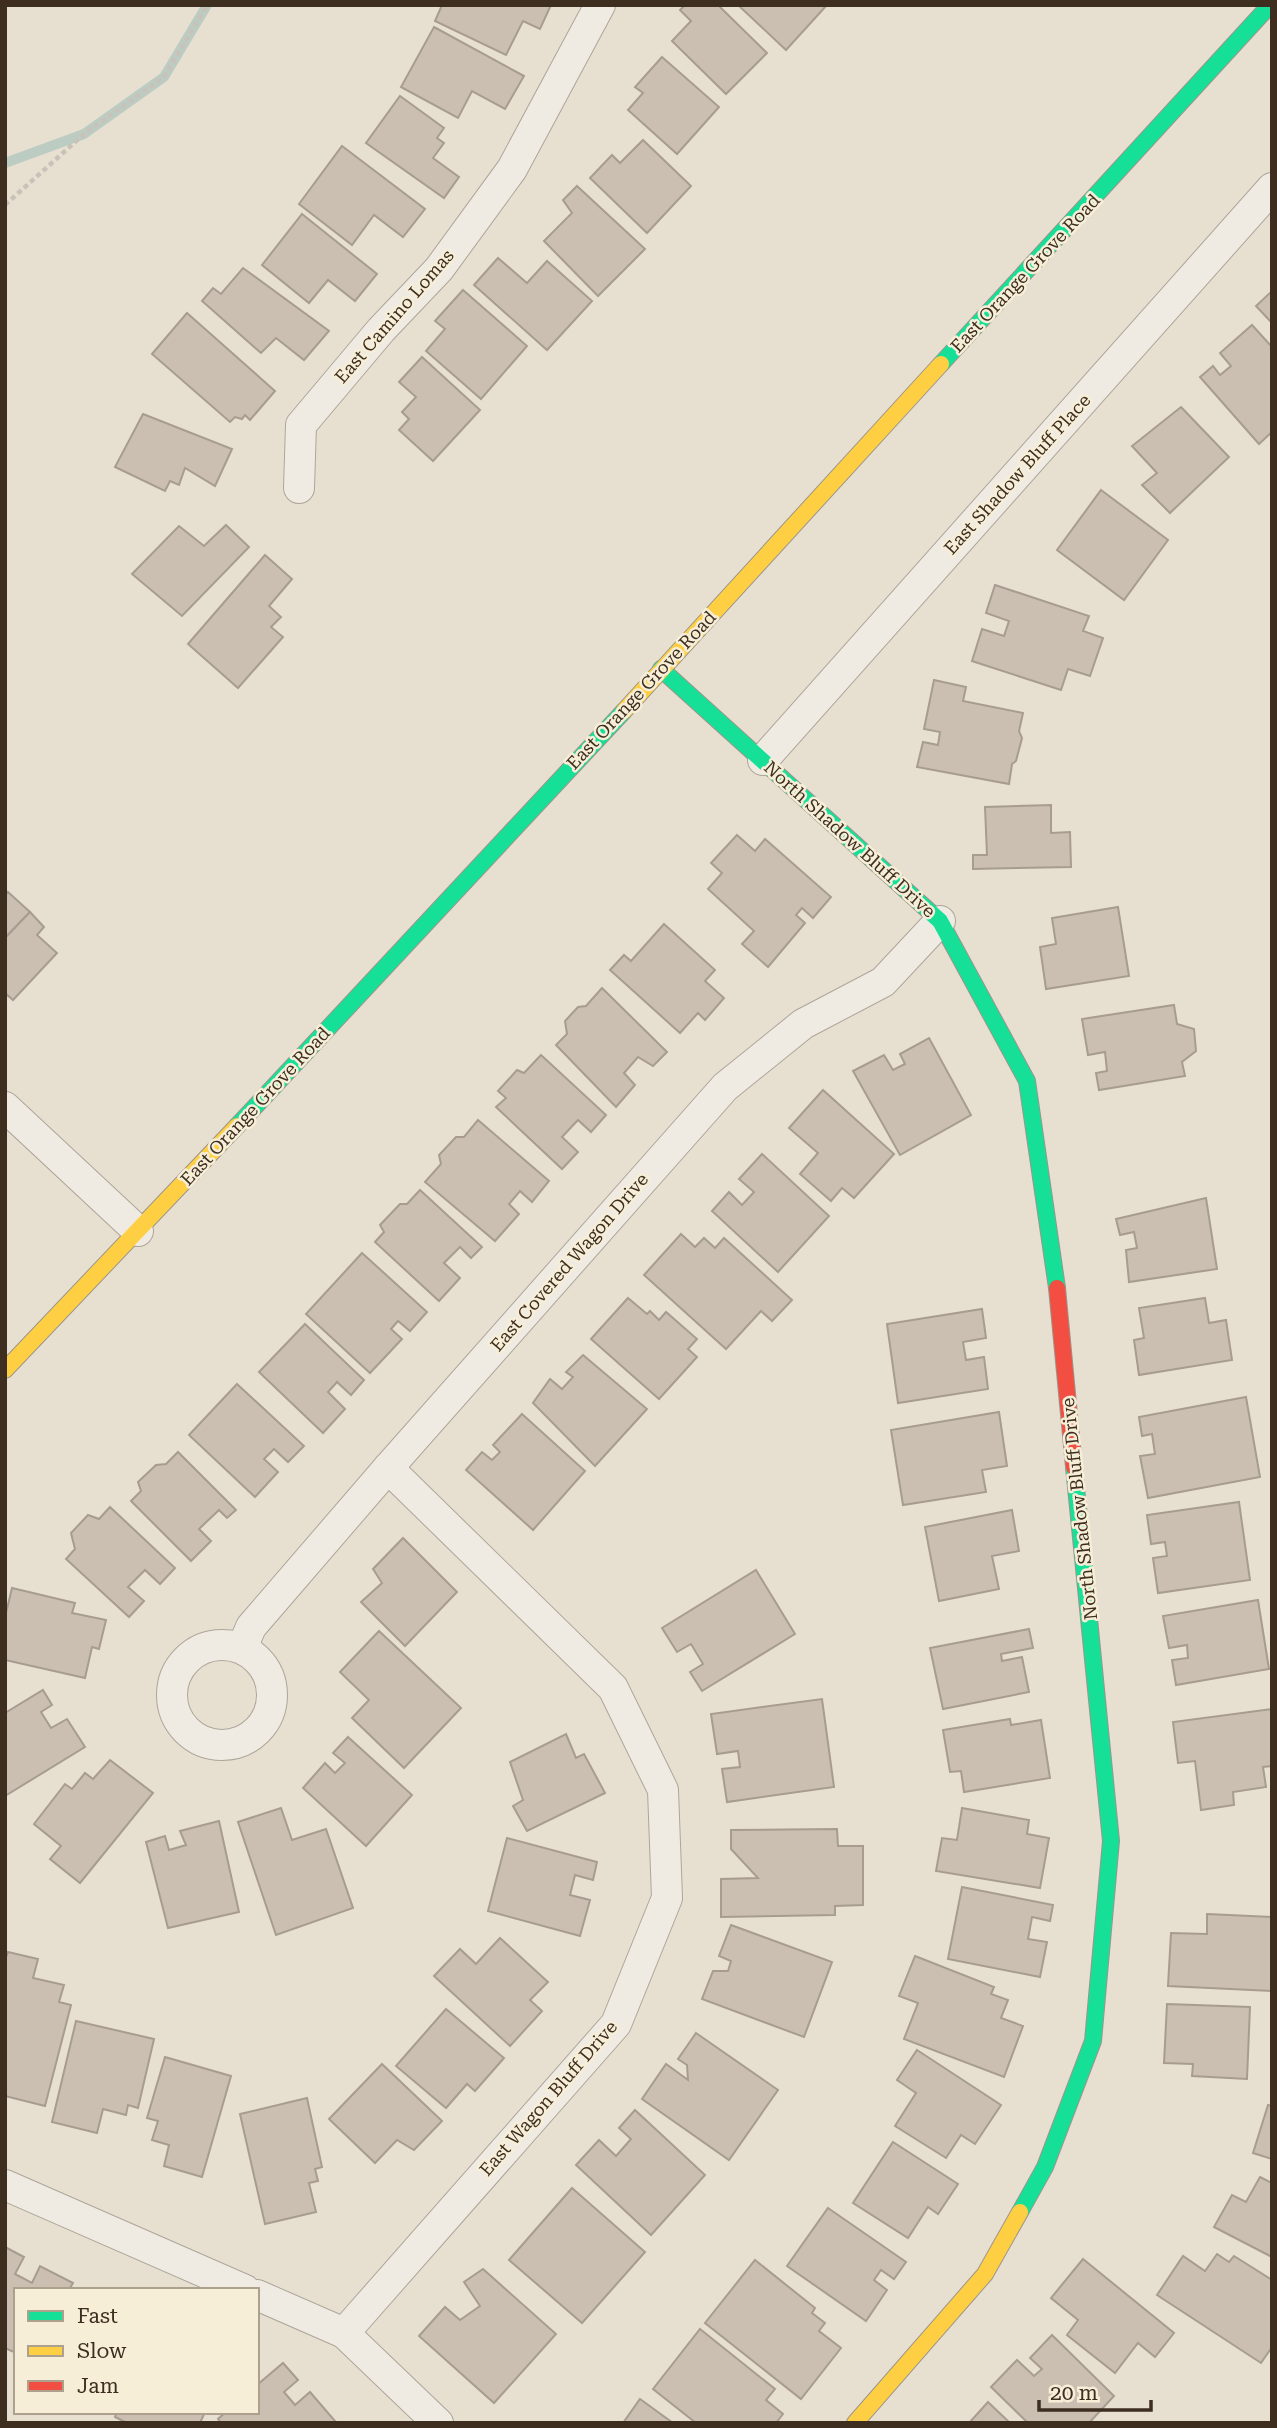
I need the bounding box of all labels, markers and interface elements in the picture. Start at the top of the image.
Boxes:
street label: East Orange Grove Road [946,189,1104,357]
street label: East Camino Lomas [330,245,458,387]
street label: East Shadow Bluff Place [940,390,1095,558]
street label: East Orange Grove Road [562,606,720,774]
street label: North Shadow Bluff Drive [760,756,940,922]
street label: East Orange Grove Road [176,1022,334,1190]
street label: East Covered Wagon Drive [486,1168,652,1355]
street label: North Shadow Bluff Drive [1057,1397,1101,1621]
street label: East Wagon Bluff Drive [475,2016,621,2180]
legend [14,2288,259,2414]
text: Fast [77,2304,118,2328]
text: Slow [77,2339,127,2363]
scale bar [1039,2368,1151,2412]
text: Jam [77,2374,119,2398]
text: 20 m [1050,2381,1098,2405]

